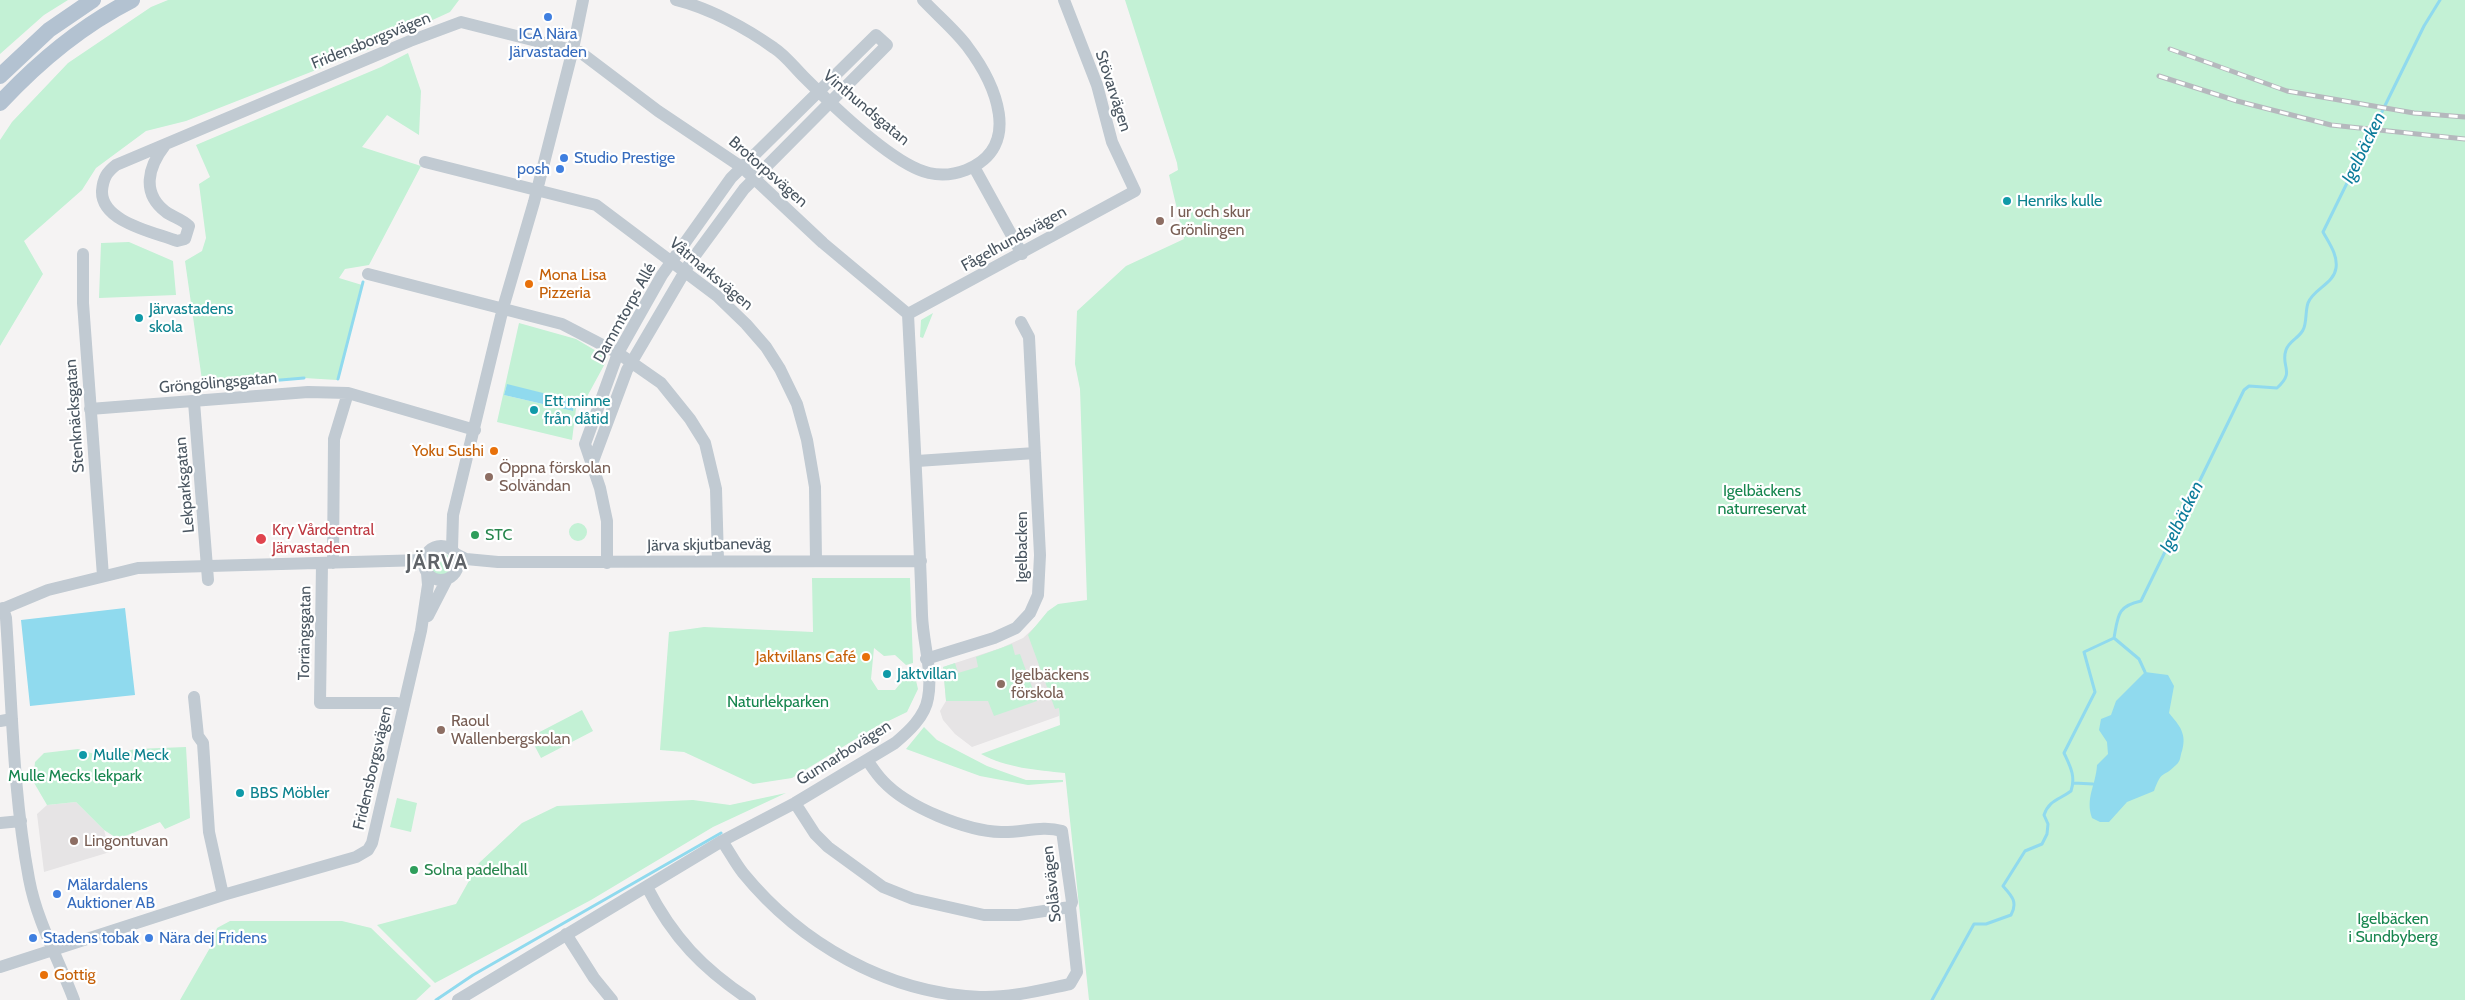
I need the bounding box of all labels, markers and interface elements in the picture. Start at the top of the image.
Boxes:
street label: Fridensborgsvägen [309,8,433,74]
marker: ICA Nära Järvastaden [542,11,554,23]
place label: ICA Nära Järvastaden [509,24,587,62]
street label: Stövarvägen [1091,48,1135,134]
street label: Vinthundsgatan [819,66,913,150]
water label: Igelbäcken [2338,109,2390,187]
street label: Brotorpsvägen [725,133,811,211]
place label: Studio Prestige [574,148,675,168]
marker: Studio Prestige [558,152,570,164]
place label: posh [517,159,550,179]
marker: posh [554,163,566,175]
place label: Henriks kulle [2017,191,2102,211]
marker: Henriks kulle [2001,195,2013,207]
street label: Fågelhundsvägen [958,202,1070,276]
place label: I ur och skur Grönlingen [1170,202,1250,240]
marker: I ur och skur Grönlingen [1154,215,1166,227]
street label: Våtmarksvägen [665,233,757,315]
street label: Dammtorps Allé [590,260,660,366]
place label: Mona Lisa Pizzeria [539,265,607,303]
marker: Mona Lisa Pizzeria [523,278,535,290]
place label: Järvastadens skola [149,299,233,337]
marker: Järvastadens skola [133,312,145,324]
street label: Stenknäcksgatan [61,359,89,473]
street label: Gröngölingsgatan [158,368,278,398]
place label: Ett minne från dåtid [544,391,611,429]
marker: Ett minne från dåtid [528,404,540,416]
street label: Lekparksgatan [171,436,199,534]
place label: Yoku Sushi [412,441,484,461]
marker: Yoku Sushi [488,445,500,457]
place label: Öppna förskolan Solvändan [499,458,611,496]
marker: Öppna förskolan Solvändan [483,471,495,483]
water label: Igelbäcken [2156,478,2208,556]
park label: Igelbäckens naturreservat [1718,481,1806,519]
street label: Igelbacken [1012,511,1032,583]
place label: Kry Vårdcentral Järvastaden [272,520,374,558]
place label: STC [485,525,512,545]
marker: STC [469,529,481,541]
marker: Kry Vårdcentral Järvastaden [254,532,268,546]
street label: Järva skjutbaneväg [647,534,771,556]
district label: JÄRVA [405,550,469,576]
street label: Torrängsgatan [295,585,315,681]
place label: Jaktvillans Café [755,647,856,667]
marker: Jaktvillans Café [860,651,872,663]
place label: Jaktvillan [897,664,957,684]
place label: Igelbäckens förskola [1011,665,1089,703]
marker: Jaktvillan [881,668,893,680]
marker: Igelbäckens förskola [995,678,1007,690]
park label: Naturlekparken [727,692,829,712]
street label: Fridensborgsvägen [349,704,397,832]
place label: Raoul Wallenbergskolan [451,711,570,749]
street label: Gunnarbovägen [793,716,895,790]
marker: Raoul Wallenbergskolan [435,724,447,736]
place label: Mulle Meck [93,745,169,765]
marker: Mulle Meck [77,749,89,761]
park label: Mulle Mecks lekpark [8,766,142,786]
place label: BBS Möbler [250,783,329,803]
marker: BBS Möbler [234,787,246,799]
place label: Lingontuvan [84,831,168,851]
marker: Lingontuvan [68,835,80,847]
street label: Solåsvägen [1038,845,1066,923]
place label: Solna padelhall [424,860,527,880]
marker: Solna padelhall [408,864,420,876]
place label: Mälardalens Auktioner AB [67,875,155,913]
marker: Mälardalens Auktioner AB [51,888,63,900]
park label: Igelbäcken i Sundbyberg [2348,909,2438,947]
place label: Stadens tobak [43,928,139,948]
place label: Nära dej Fridens [159,928,267,948]
marker: Stadens tobak [27,932,39,944]
marker: Nära dej Fridens [143,932,155,944]
place label: Gottig [54,965,96,985]
marker: Gottig [38,969,50,981]

